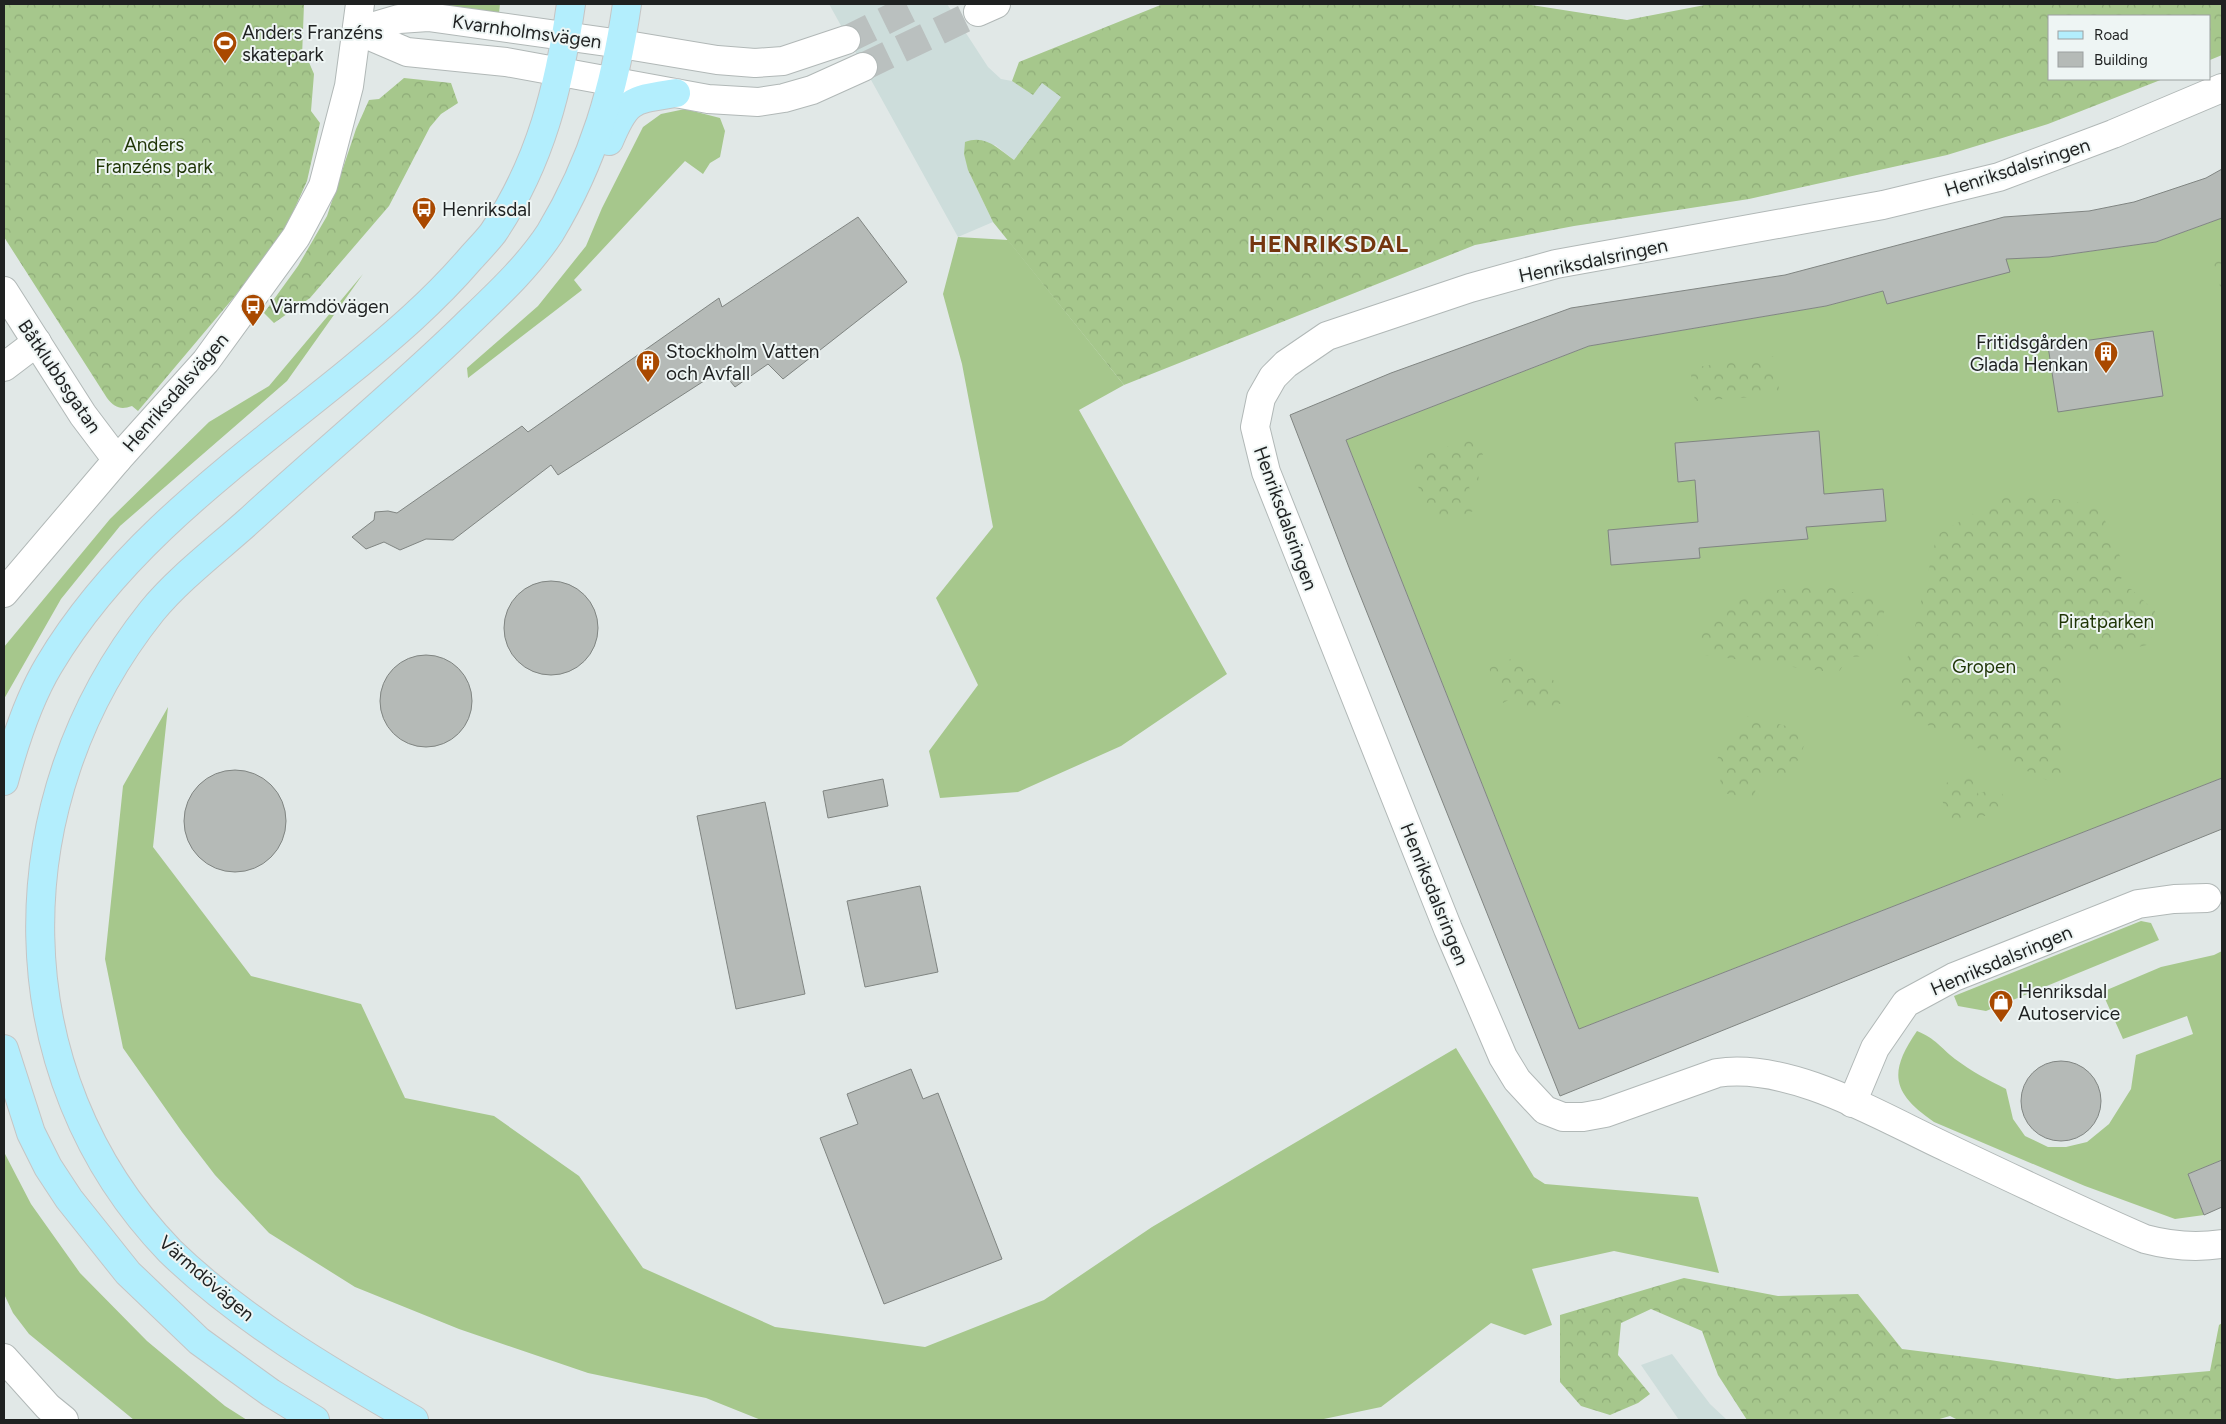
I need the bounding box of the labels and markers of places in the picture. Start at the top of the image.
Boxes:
place label: Anders Franzéns skatepark [242,21,383,66]
sports icon: Anders Franzéns skatepark [212,30,238,64]
bus stop icon: Henriksdal [411,196,437,230]
place label: Henriksdal [442,198,531,221]
bus stop icon: Värmdövägen [240,293,266,327]
place label: Värmdövägen [270,295,389,318]
place label: Fritidsgården Glada Henkan [1970,331,2088,376]
place label: Stockholm Vatten och Avfall [666,340,819,385]
building icon: Fritidsgården Glada Henkan [2093,340,2119,374]
building icon: Stockholm Vatten och Avfall [635,349,661,383]
place label: Henriksdal Autoservice [2018,980,2120,1025]
shop icon: Henriksdal Autoservice [1988,989,2014,1023]

